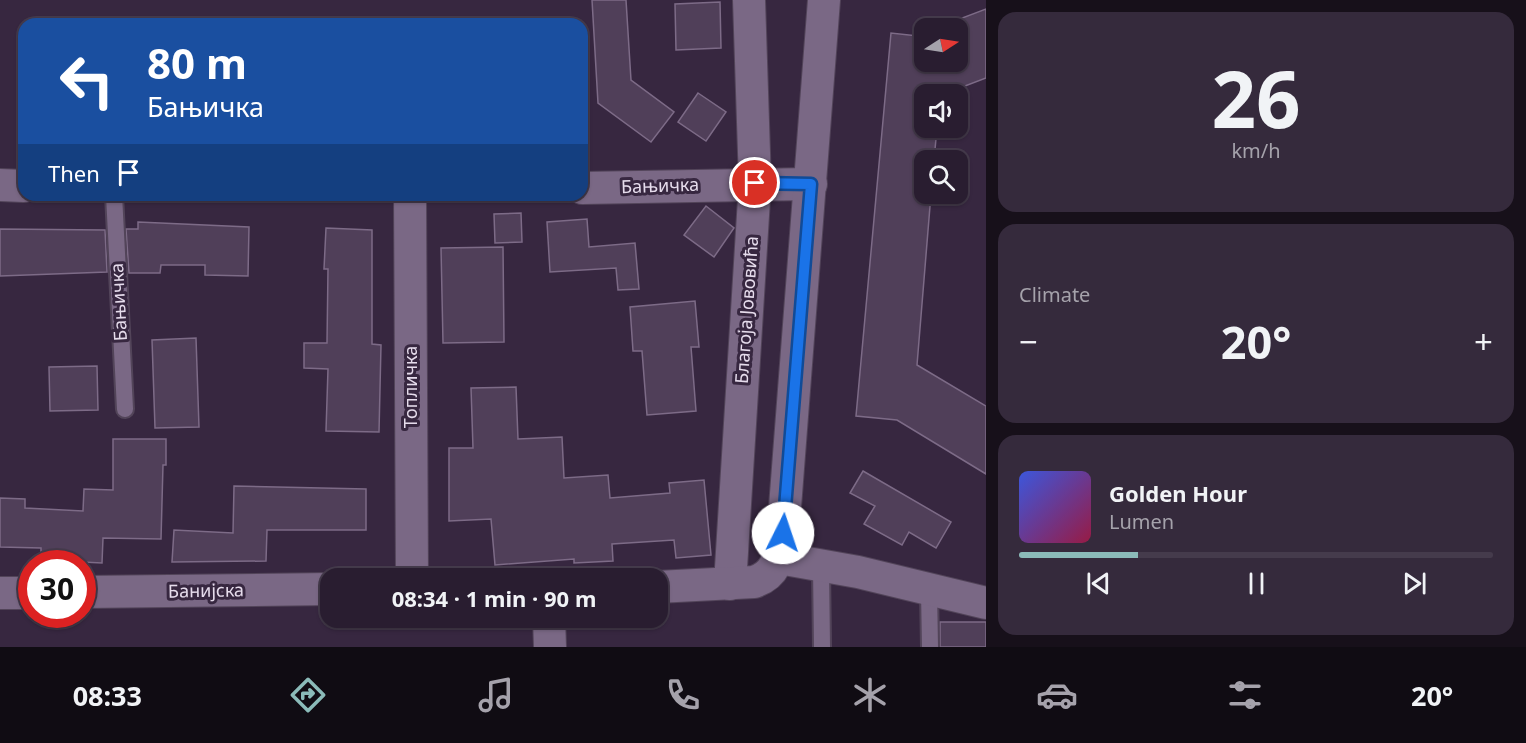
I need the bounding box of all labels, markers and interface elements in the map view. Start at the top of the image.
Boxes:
north arrow [914,18,968,72]
map controls [914,18,968,204]
text: 80 m [147,34,247,91]
icon: left [48,42,126,120]
text: 26 [1211,45,1301,151]
button: sound [914,84,968,138]
text: Бањичка [147,88,264,125]
text: km/h [1231,137,1281,164]
button: search [914,150,968,204]
icon: arrive [112,156,145,189]
pin [729,157,780,208]
text: Then [48,158,100,188]
icon: arrive [738,166,771,199]
street label: Бањичка [621,172,699,198]
street label: Благоја Јововића [729,235,763,385]
street label: Бањичка [104,262,132,342]
text: Climate [1019,281,1090,308]
text: 20° [1221,311,1291,372]
text: − [1019,319,1038,364]
text: + [1474,319,1493,364]
street label: Топличка [398,346,422,428]
text: Golden Hour [1109,478,1247,508]
position arrow [751,501,815,565]
text: Lumen [1109,508,1174,535]
speed limit sign: 30 [18,550,96,628]
icon: previous [1082,567,1115,600]
icon: pause [1240,567,1273,600]
icon: next [1398,567,1431,600]
street label: Банијска [168,577,244,603]
text: 08:34 · 1 min · 90 m [392,583,596,613]
icon: directions [287,674,329,716]
icon: music [475,674,517,716]
icon: phone [662,674,704,716]
icon: climate [849,674,891,716]
icon: car [1036,674,1078,716]
icon: filters [1224,674,1266,716]
text: 08:33 [73,677,142,714]
text: 20° [1411,677,1453,714]

